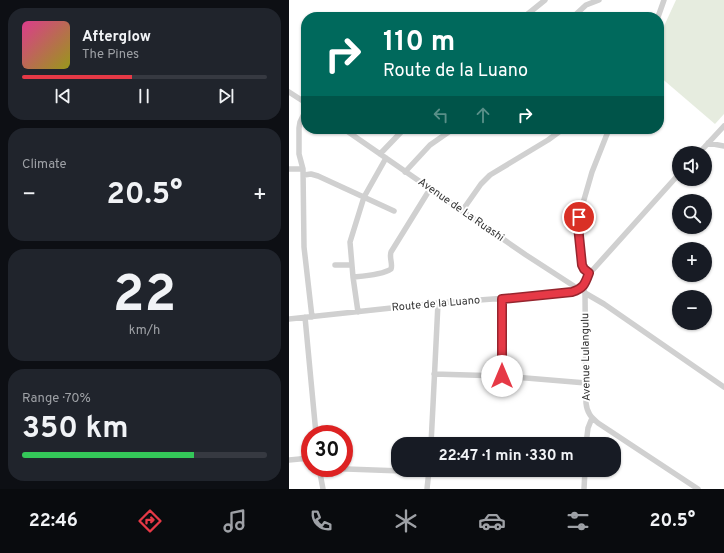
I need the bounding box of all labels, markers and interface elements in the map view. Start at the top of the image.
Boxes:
text: 110 m [383,25,455,61]
text: Afterglow [82,28,151,47]
icon: right [317,28,369,80]
text: The Pines [82,47,139,63]
text: Route de la Luano [383,60,528,83]
icon: previous [52,85,74,107]
icon: pause [133,85,155,107]
icon: next [215,85,237,107]
icon: left [430,104,452,126]
icon: ahead [472,104,494,126]
icon: right [514,104,536,126]
map controls [672,146,712,330]
button: sound [672,146,712,186]
text: Climate [22,157,67,173]
street label: Avenue de La Ruashi [415,175,507,245]
text: 20.5° [106,177,183,214]
text: − [22,182,36,209]
text: + [253,182,267,209]
button: search [672,194,712,234]
pin [562,200,596,234]
icon: arrive [568,206,590,228]
button: + [672,242,712,282]
text: 22 [113,264,176,330]
button: − [672,290,712,330]
street label: Route de la Luano [391,293,481,315]
street label: Avenue Lulangulu [578,313,594,401]
text: km/h [129,323,160,339]
position arrow [481,355,523,397]
text: Range · 70% [22,391,91,407]
text: 350 km [22,411,129,448]
speed limit sign: 30 [301,425,353,477]
text: 22:47 · 1 min · 330 m [438,447,574,466]
icon: directions [136,507,164,535]
icon: music [221,507,249,535]
icon: phone [307,507,335,535]
icon: climate [392,507,420,535]
icon: car [478,507,506,535]
icon: filters [564,507,592,535]
text: 22:46 [29,510,78,533]
text: 20.5° [649,510,695,533]

